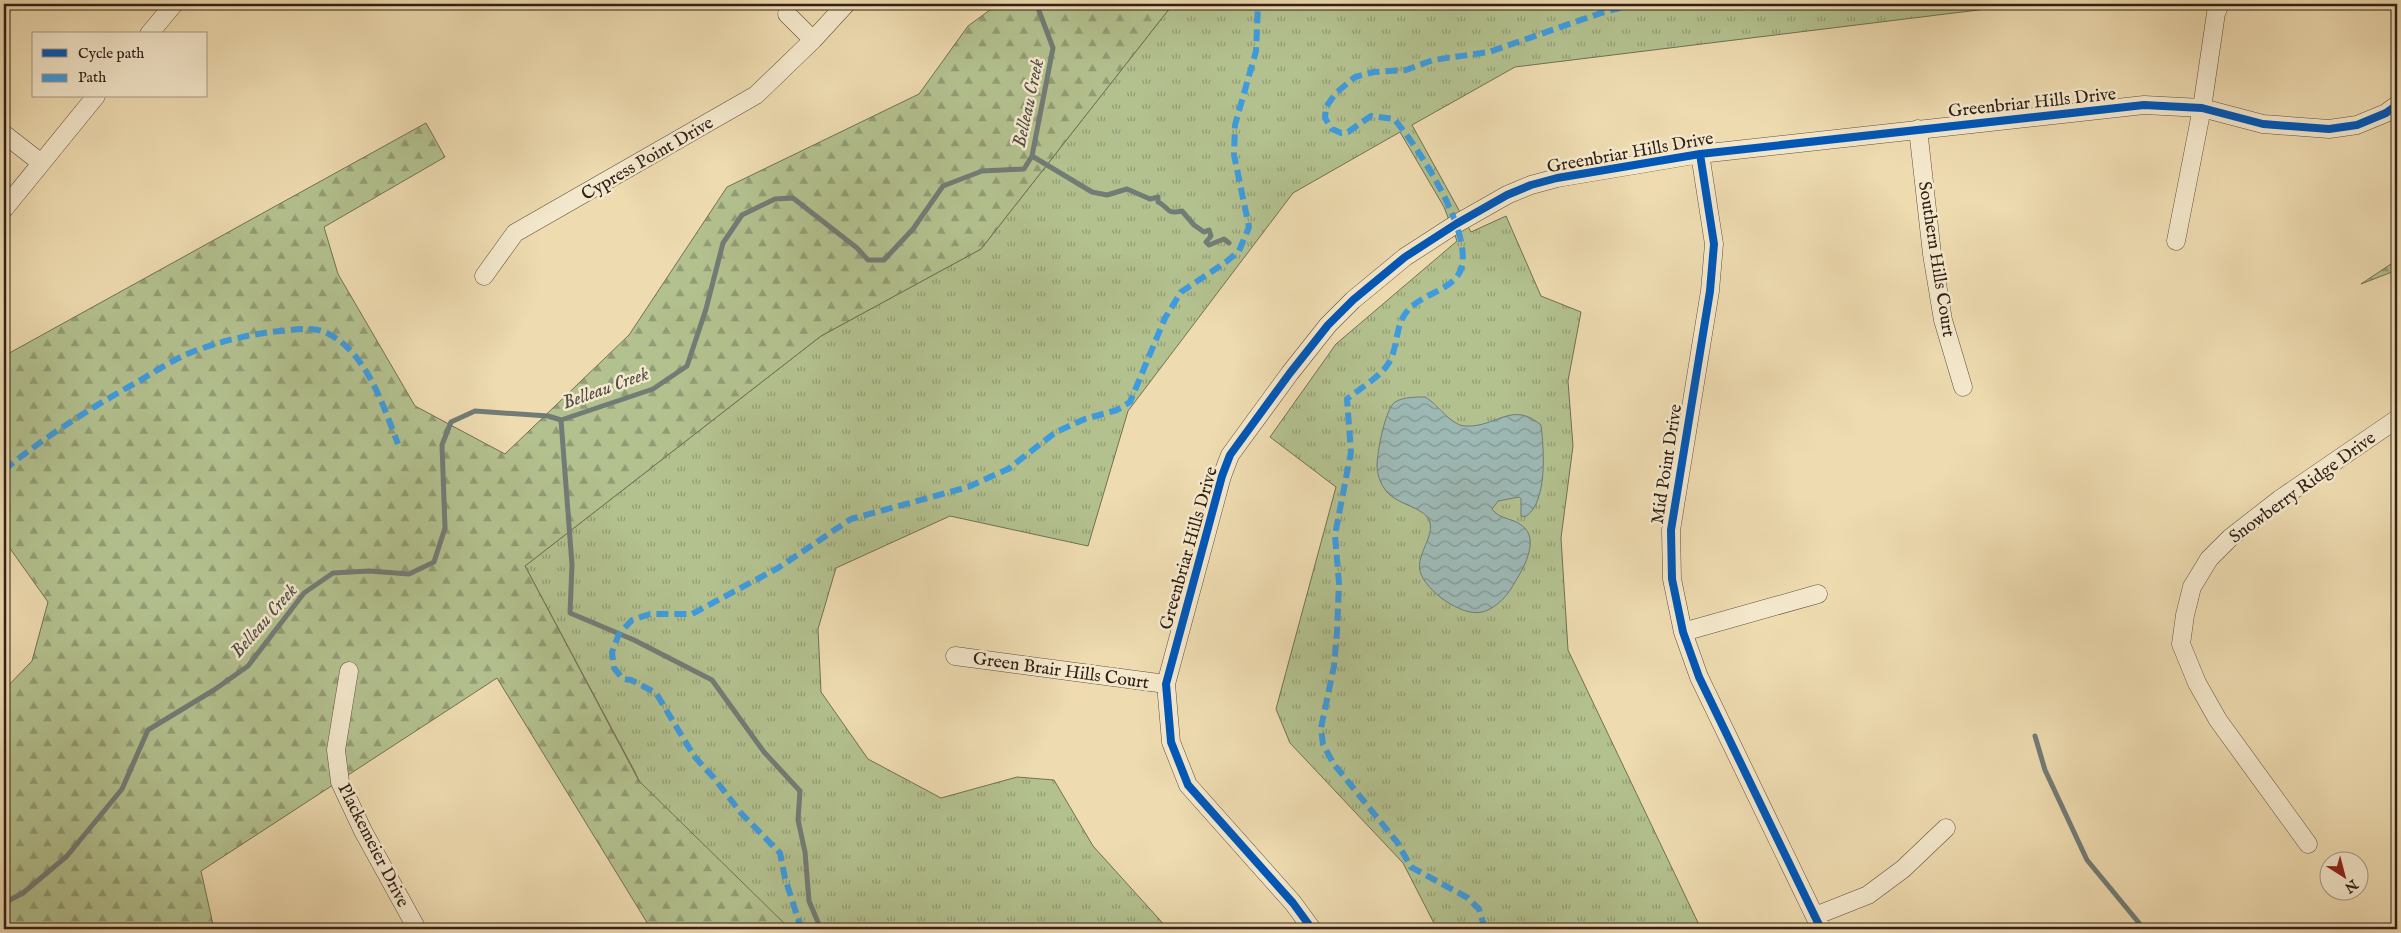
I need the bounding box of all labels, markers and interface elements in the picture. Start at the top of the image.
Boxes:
legend [32,32,208,98]
text: Cycle path [78,44,144,63]
water label: Belleau Creek [1008,56,1050,150]
text: Path [78,68,106,87]
street label: Greenbriar Hills Drive [1947,83,2117,124]
street label: Cypress Point Drive [578,112,718,206]
street label: Greenbriar Hills Drive [1545,128,1715,179]
street label: Southern Hills Court [1912,180,1959,339]
water label: Belleau Creek [559,362,653,416]
street label: Mid Point Drive [1647,403,1688,526]
street label: Snowberry Ridge Drive [2225,427,2381,549]
street label: Greenbriar Hills Drive [1155,464,1224,633]
water label: Belleau Creek [226,579,303,663]
street label: Green Brair Hills Court [971,648,1150,695]
street label: Plackemeier Drive [332,780,414,912]
north arrow [2318,850,2368,900]
text: N [2341,874,2362,897]

